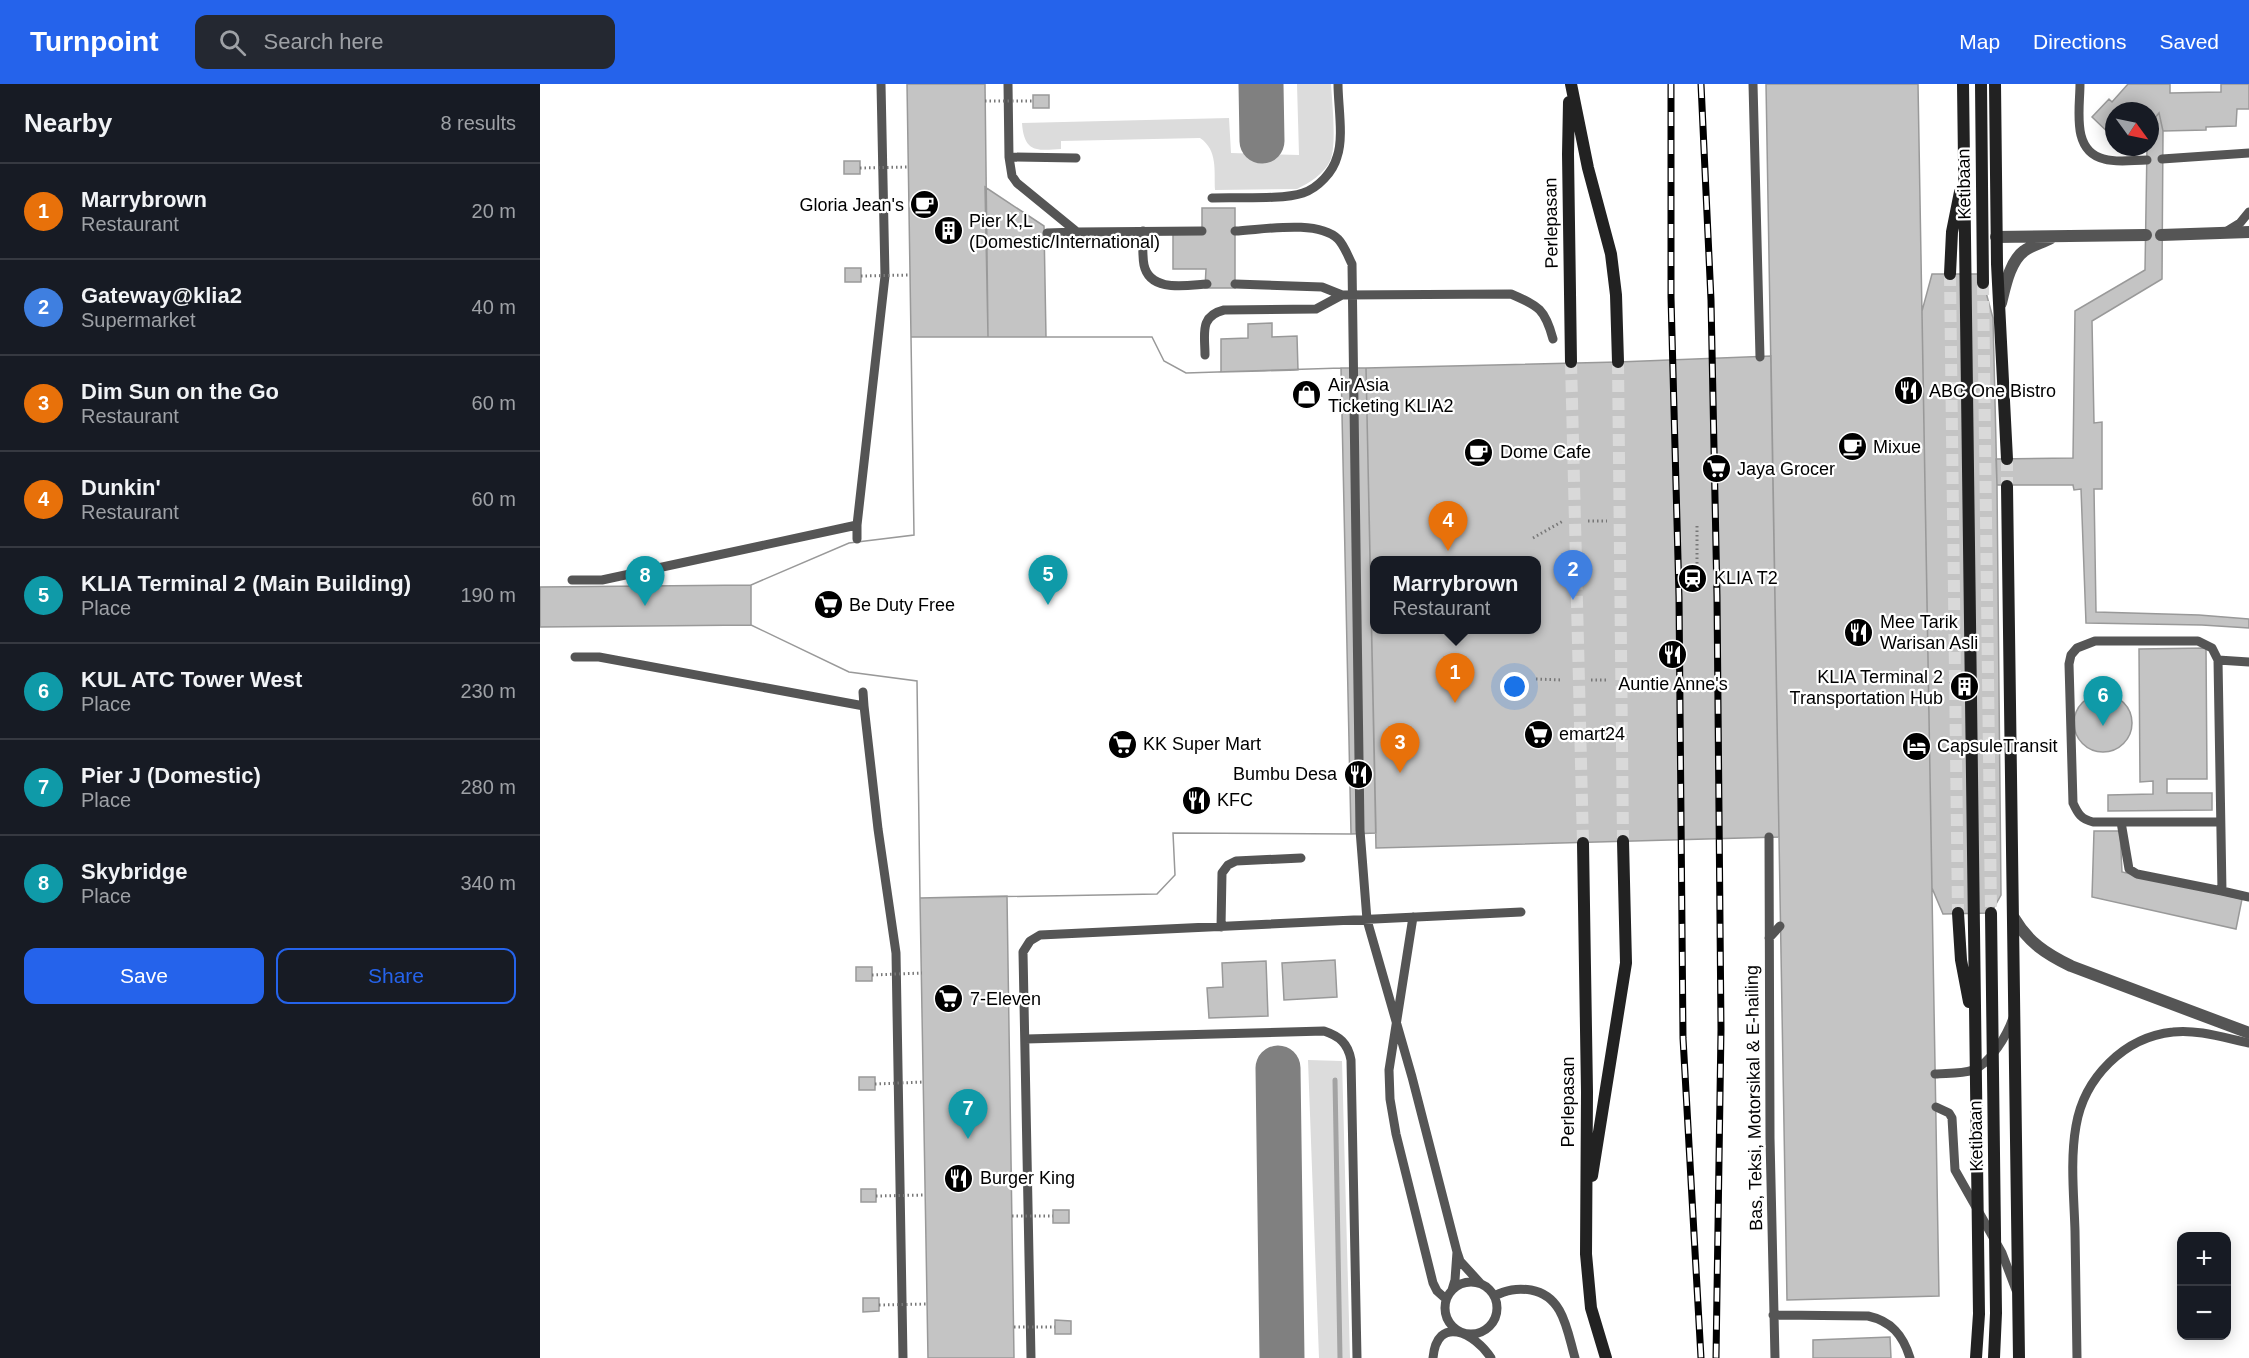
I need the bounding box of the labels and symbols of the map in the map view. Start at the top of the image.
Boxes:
north arrow [2105,102,2159,156]
street label: Ketibaan [1953,148,1975,220]
street label: Perlepasan [1540,177,1562,269]
cafe icon: Gloria Jean's [909,189,941,221]
place label: Gloria Jean's [800,195,904,215]
place label: Pier K,L (Domestic/International) [969,211,1160,252]
building icon: Pier K,L (Domestic/International) [932,215,964,247]
place label: Air Asia Ticketing KLIA2 [1328,375,1453,416]
restaurant icon: ABC One Bistro [1892,375,1924,407]
shop icon: Air Asia Ticketing KLIA2 [1291,379,1323,411]
place label: ABC One Bistro [1929,381,2056,401]
cafe icon: Mixue [1836,431,1868,463]
cafe icon: Dome Cafe [1463,436,1495,468]
place label: Mixue [1873,437,1921,457]
place label: Dome Cafe [1500,442,1591,462]
supermarket icon: Jaya Grocer [1700,453,1732,485]
place label: Jaya Grocer [1737,459,1835,479]
pin: 4 [1428,502,1468,551]
pin: 2 [1554,550,1592,600]
pin: 8 [626,556,664,606]
pin: 5 [1028,556,1068,605]
station icon: KLIA T2 [1677,562,1709,594]
place label: KLIA T2 [1714,568,1778,588]
supermarket icon: Be Duty Free [812,589,844,621]
place label: Be Duty Free [849,595,955,615]
place label: Mee Tarik Warisan Asli [1880,612,1978,653]
restaurant icon: Mee Tarik Warisan Asli [1843,616,1875,648]
restaurant icon: Auntie Anne's [1657,639,1689,671]
pin: 1 [1436,654,1474,703]
place label: KLIA Terminal 2 Transportation Hub [1790,667,1943,708]
building icon: KLIA Terminal 2 Transportation Hub [1948,671,1980,703]
your location [1500,672,1529,701]
place label: Auntie Anne's [1618,674,1728,694]
pin: 6 [2084,676,2122,726]
supermarket icon: emart24 [1522,718,1554,750]
pin: 3 [1380,724,1420,773]
place label: emart24 [1559,724,1625,744]
supermarket icon: KK Super Mart [1106,728,1138,760]
hotel icon: CapsuleTransit [1900,730,1932,762]
place label: KK Super Mart [1143,734,1261,754]
place label: CapsuleTransit [1937,736,2057,756]
restaurant icon: Bumbu Desa [1342,758,1374,790]
place label: Bumbu Desa [1233,764,1338,784]
restaurant icon: KFC [1180,784,1212,816]
place label: KFC [1217,790,1253,810]
street label: Bas, Teksi, Motorsikal & E-hailing [1742,965,1766,1231]
supermarket icon: 7-Eleven [933,983,965,1015]
place label: 7-Eleven [970,989,1041,1009]
street label: Perlepasan [1558,1056,1578,1148]
pin: 7 [948,1090,988,1139]
street label: Ketibaan [1965,1100,1987,1172]
restaurant icon: Burger King [943,1162,975,1194]
place label: Burger King [980,1168,1075,1188]

